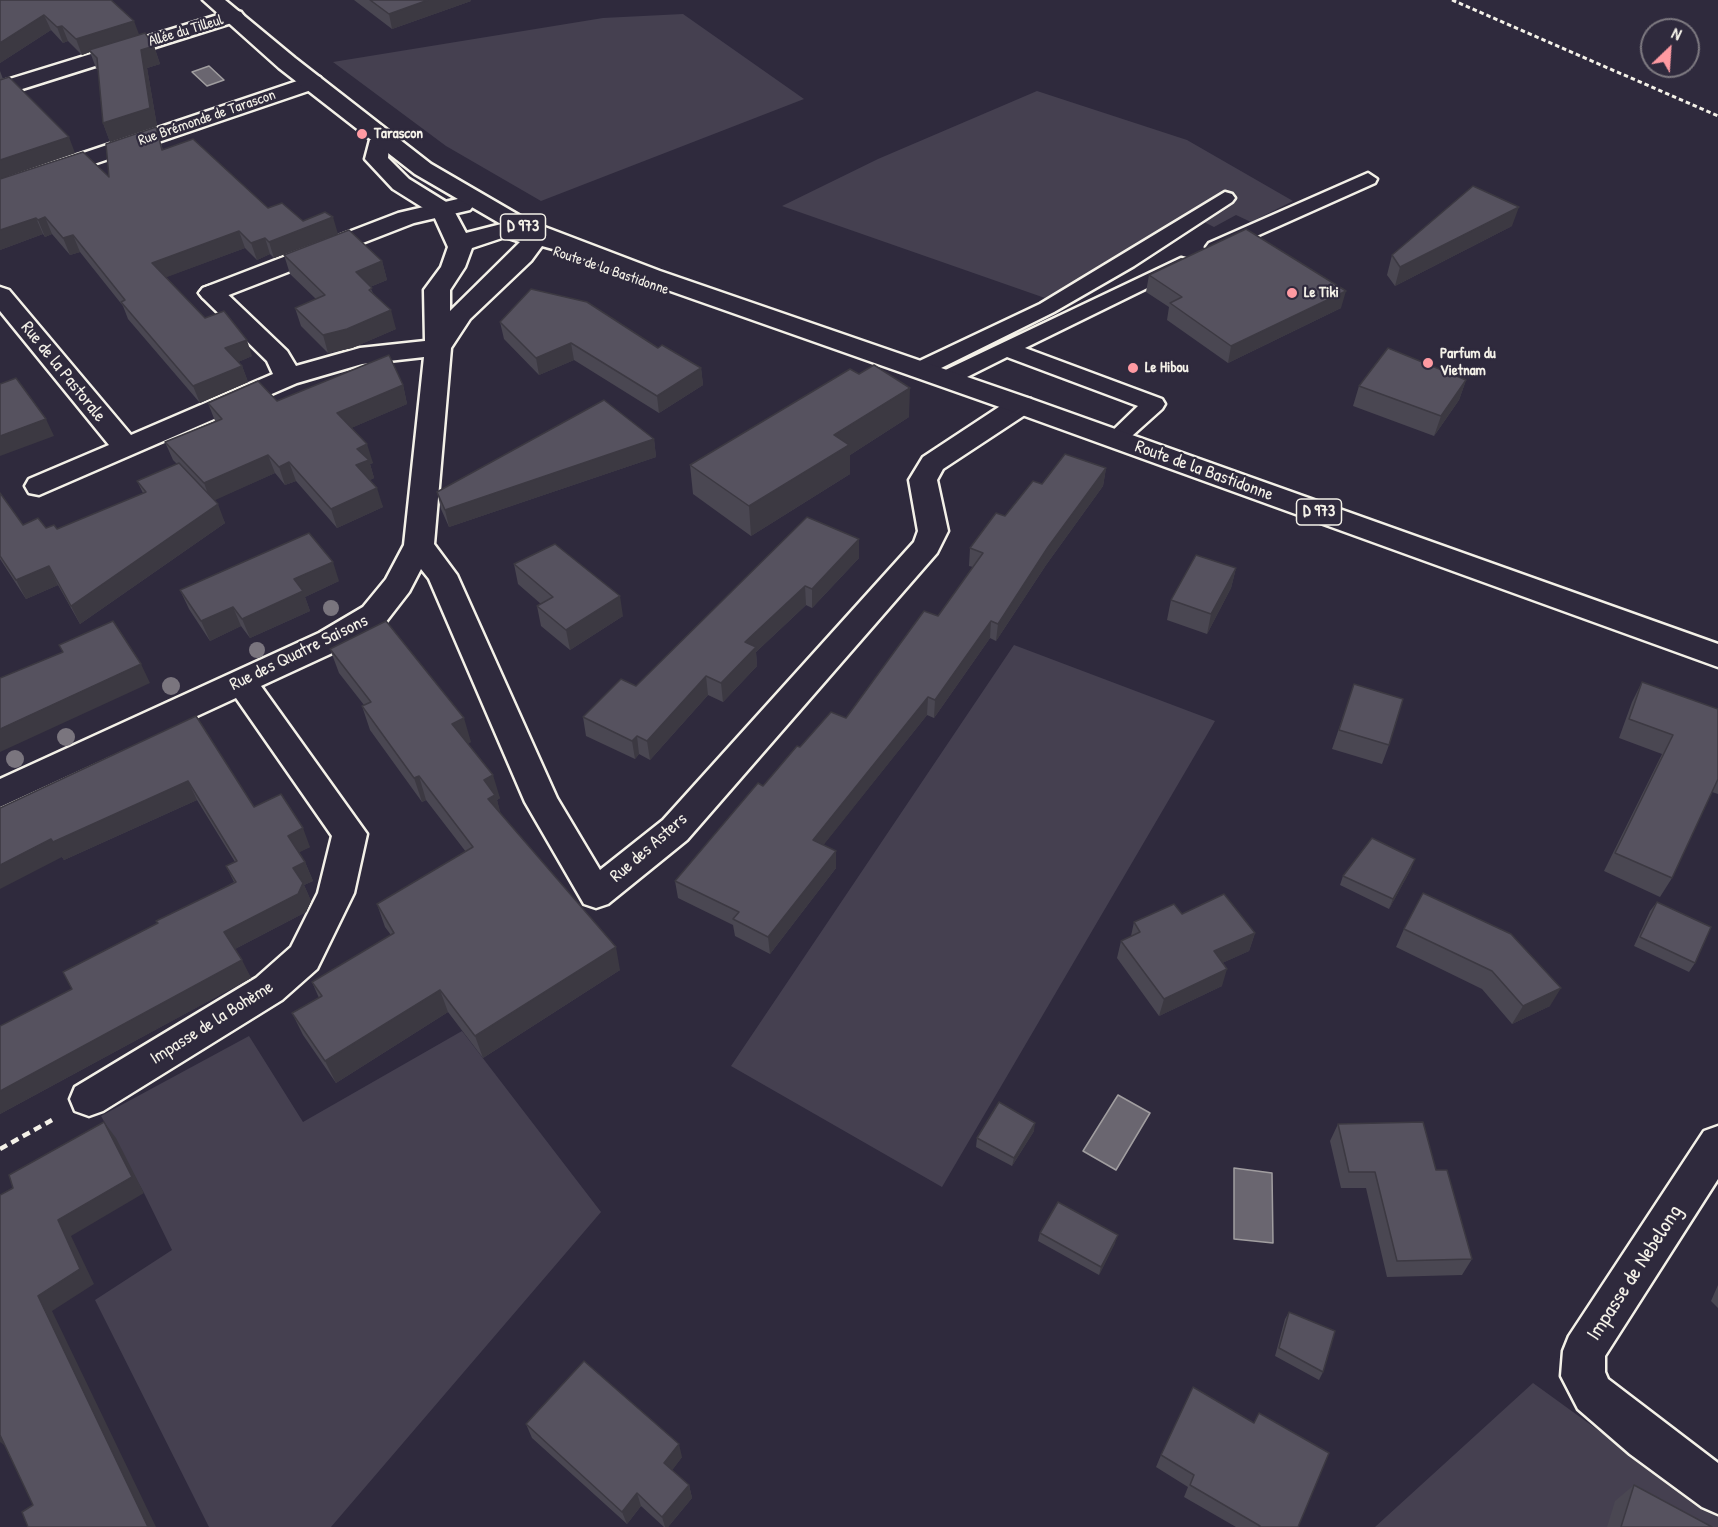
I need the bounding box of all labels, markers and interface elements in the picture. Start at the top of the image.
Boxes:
street label: Allée du Tilleul [146,11,226,51]
north arrow [1640,18,1700,78]
text: N [1668,22,1685,45]
street label: Rue Brémonde de Tarascon [136,86,278,150]
place label: Tarascon [374,125,423,143]
marker: Tarascon [355,127,369,141]
road number: D 973 [500,214,546,240]
street label: Route de la Bastidonne [551,243,671,299]
place label: Le Tiki [1304,284,1339,302]
marker: Le Tiki [1285,286,1299,300]
street label: Rue de la Pastorale [16,317,110,427]
place label: Parfum du Vietnam [1440,345,1496,380]
marker: Parfum du Vietnam [1421,356,1435,370]
place label: Le Hibou [1145,359,1189,377]
marker: Le Hibou [1126,361,1140,375]
street label: Route de la Bastidonne [1132,436,1276,506]
road number: D 973 [1296,499,1342,525]
street label: Rue des Quatre Saisons [226,610,372,696]
street label: Rue des Asters [606,809,692,887]
street label: Impasse de la Bohème [146,976,278,1070]
street label: Impasse de Nebelong [1582,1200,1688,1346]

